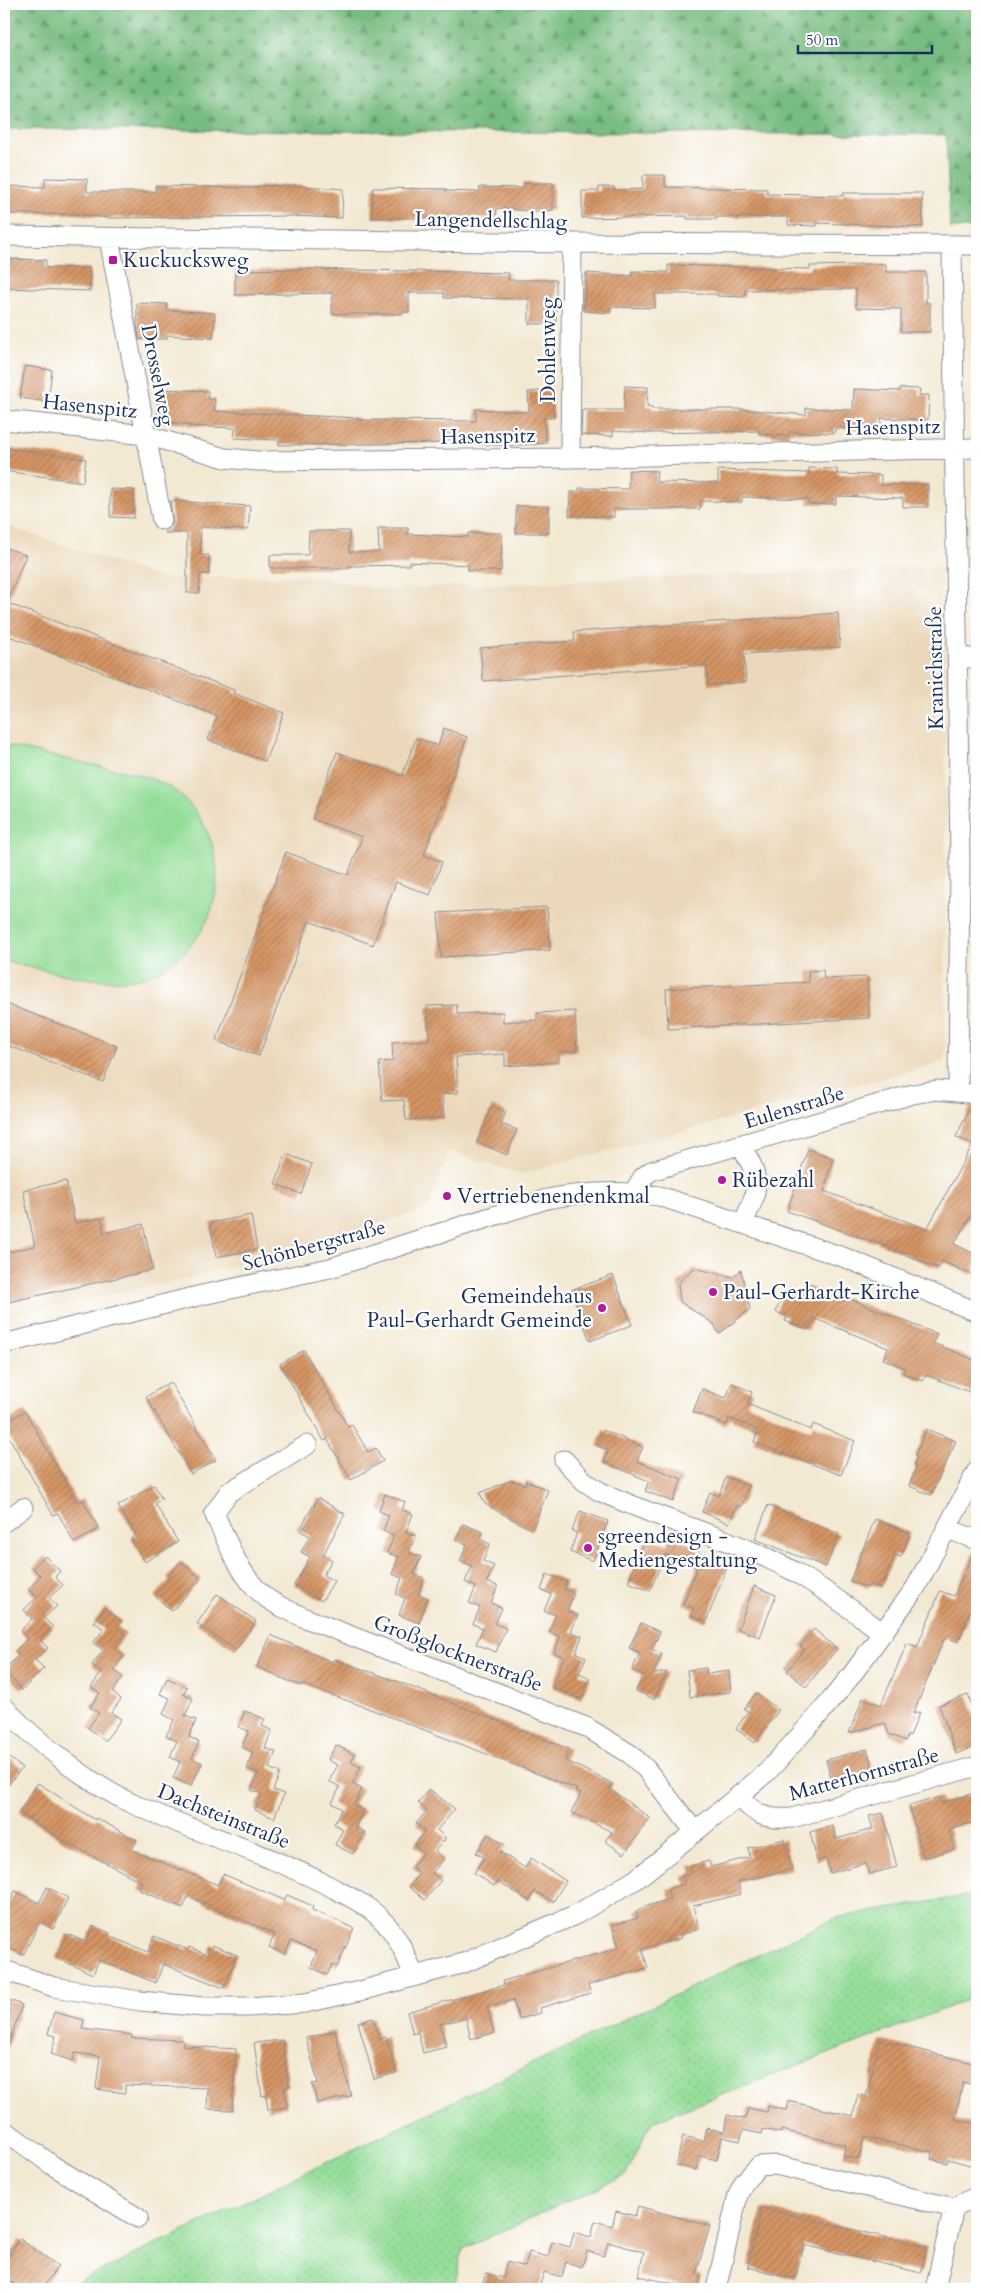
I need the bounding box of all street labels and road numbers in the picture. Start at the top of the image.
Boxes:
street label: Langendellschlag [414,205,568,236]
street label: Dohlenweg [534,297,563,402]
street label: Drosselweg [133,322,182,429]
street label: Hasenspitz [41,387,139,426]
street label: Hasenspitz [845,412,941,443]
street label: Hasenspitz [440,421,536,452]
street label: Kranichstraße [920,606,951,730]
street label: Eulenstraße [740,1078,848,1137]
street label: Schönbergstraße [239,1212,389,1279]
street label: Großglocknerstraße [369,1608,547,1699]
street label: Matterhornstraße [786,1741,942,1808]
street label: Dachsteinstraße [153,1777,294,1856]

